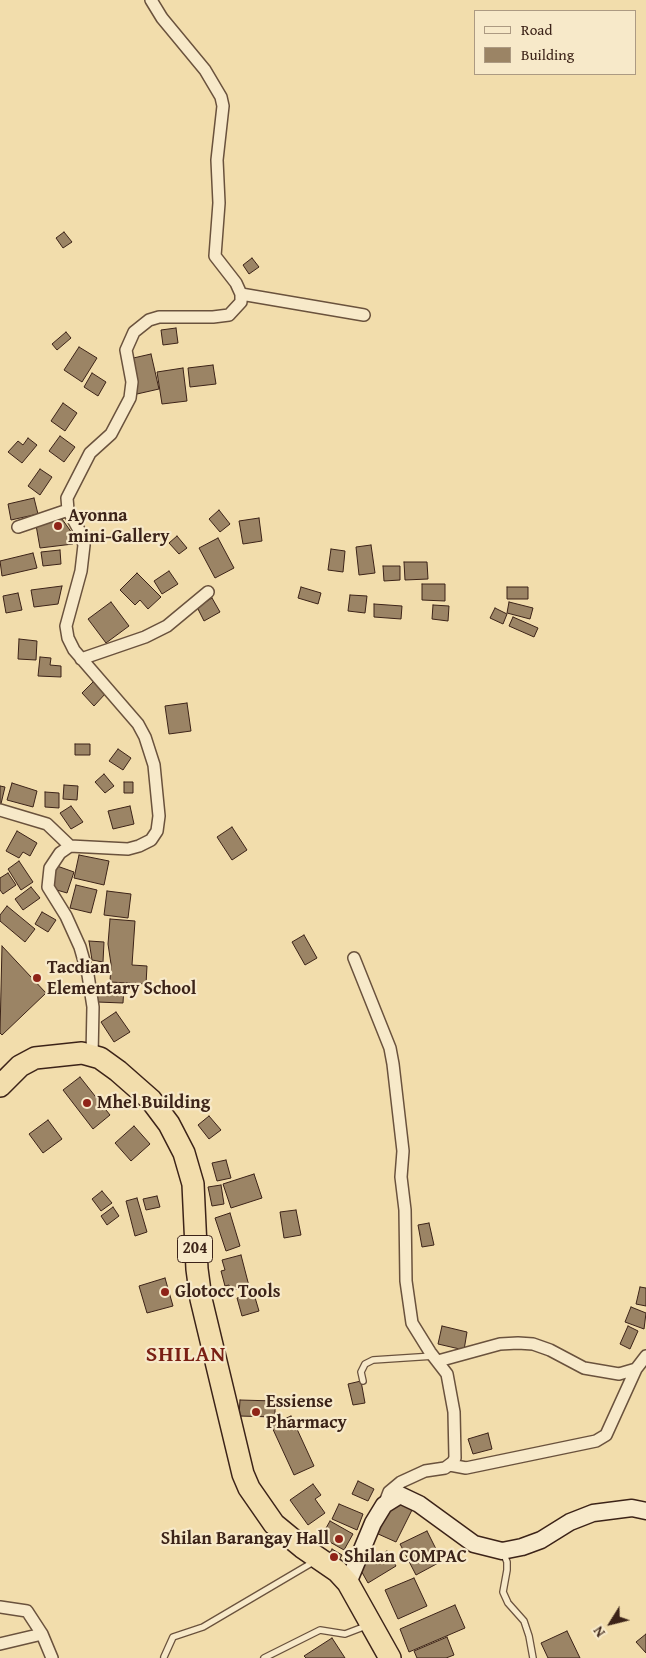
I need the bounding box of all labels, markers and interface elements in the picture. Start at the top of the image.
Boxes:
legend [473,10,636,75]
text: Road [521,19,552,40]
text: Building [521,44,574,65]
place label: Ayonna mini-Gallery [68,505,169,548]
marker: Ayonna mini-Gallery [52,520,64,532]
place label: Tacdian Elementary School [47,957,196,1000]
marker: Tacdian Elementary School [31,972,43,984]
place label: Mhel Building [97,1092,210,1114]
marker: Mhel Building [81,1097,93,1109]
road number: 204 [178,1236,212,1262]
place label: Glotocc Tools [175,1281,280,1303]
marker: Glotocc Tools [159,1286,171,1298]
district label: SHILAN [145,1342,227,1368]
place label: Essiense Pharmacy [266,1391,347,1434]
marker: Essiense Pharmacy [250,1406,262,1418]
place label: Shilan Barangay Hall [161,1528,329,1550]
marker: Shilan Barangay Hall [333,1533,345,1545]
place label: Shilan COMPAC [344,1546,467,1568]
marker: Shilan COMPAC [328,1551,340,1563]
north arrow [586,1598,636,1648]
text: N [588,1622,610,1641]

